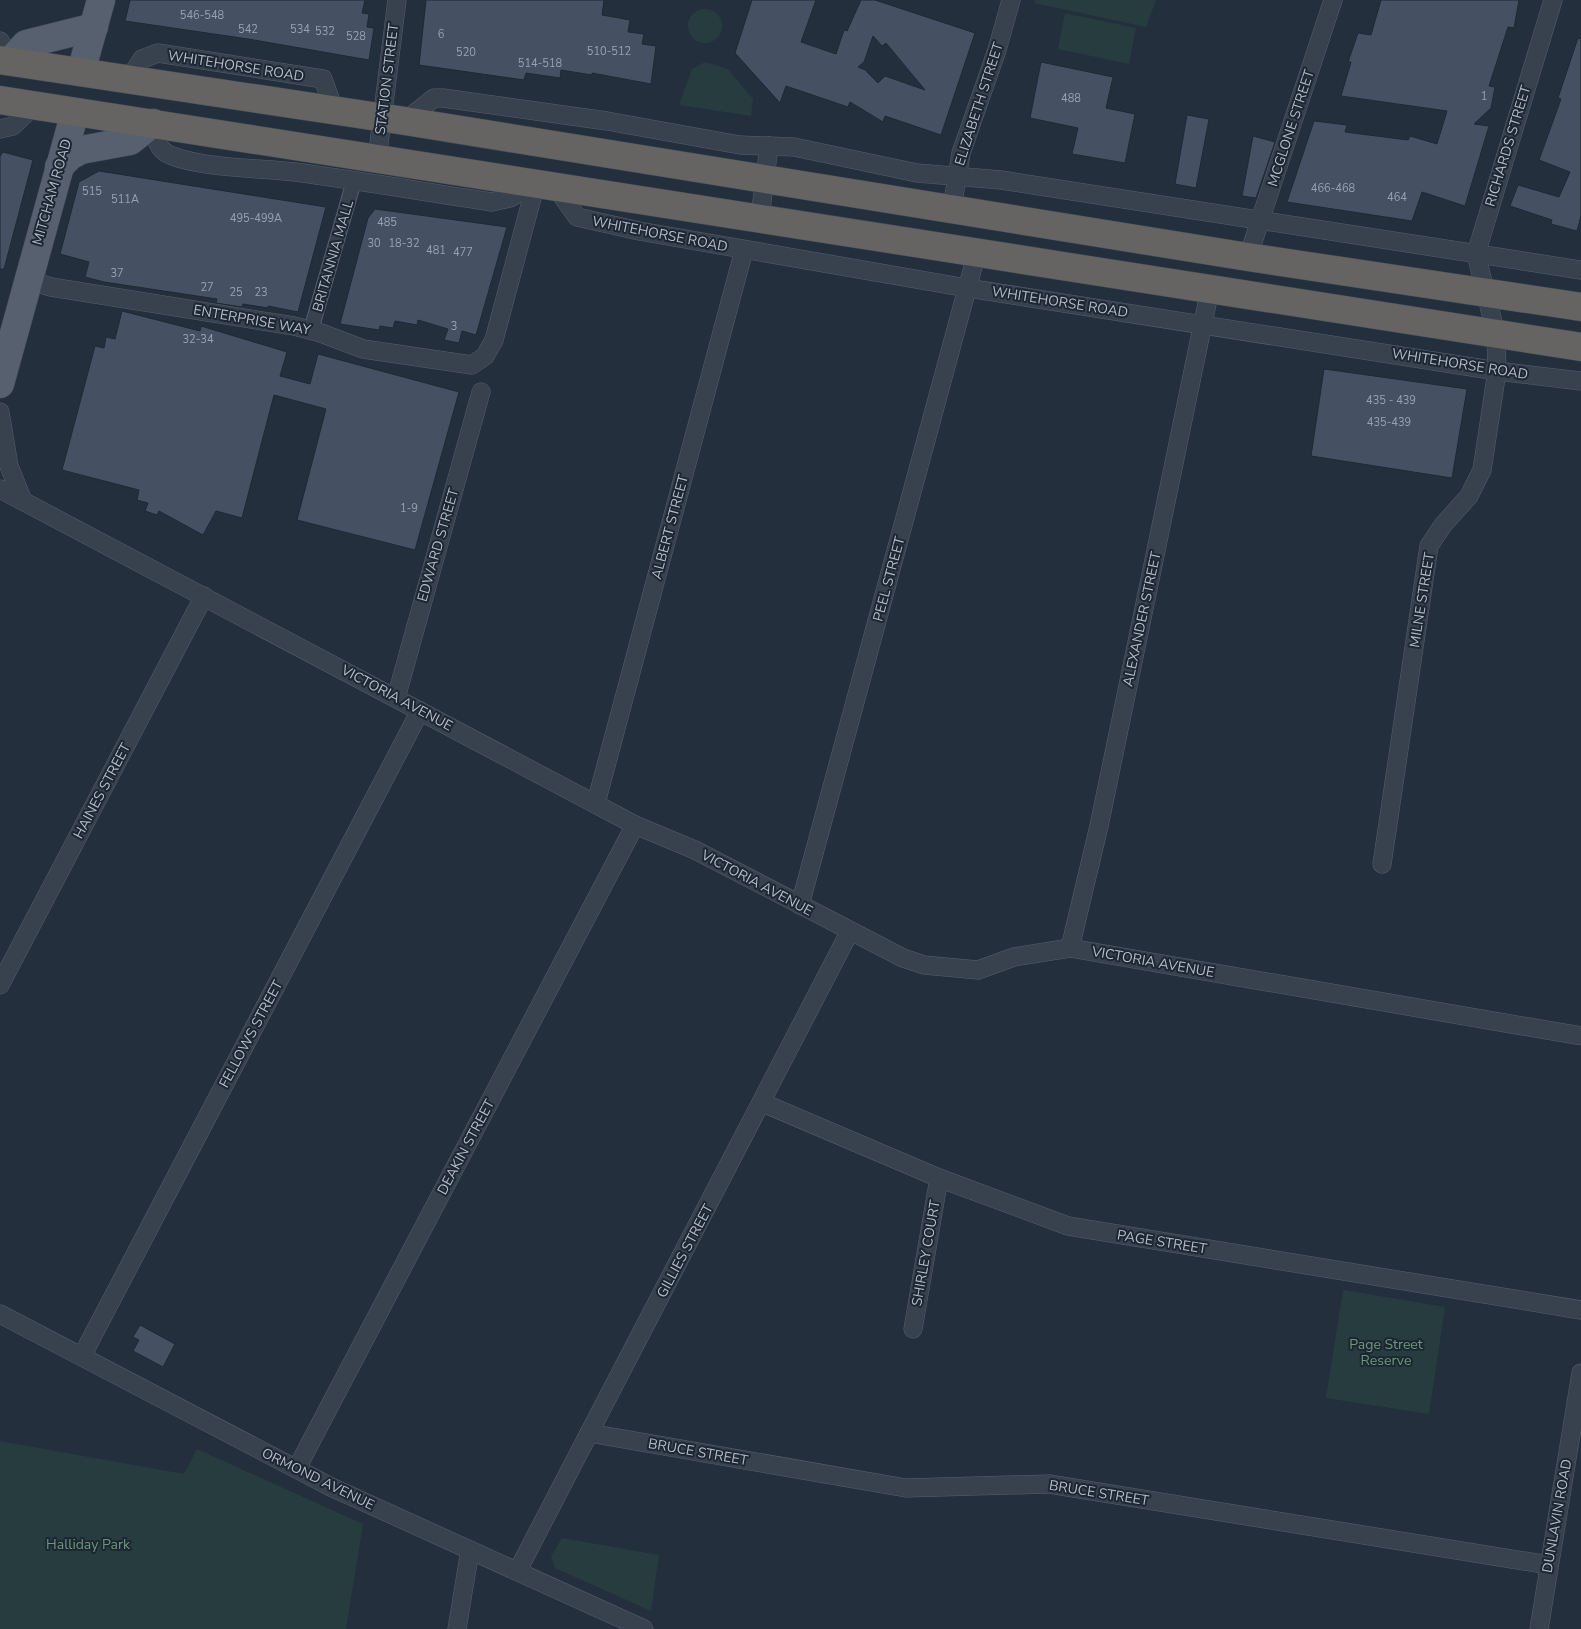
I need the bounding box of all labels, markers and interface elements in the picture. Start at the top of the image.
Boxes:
house number: 546-548 [180,8,225,23]
house number: 542 [238,22,258,37]
house number: 534 [290,22,310,37]
street label: STATION STREET [371,22,403,136]
house number: 532 [315,24,335,39]
house number: 6 [438,27,445,42]
house number: 528 [346,29,366,44]
street label: ELIZABETH STREET [950,39,1008,168]
house number: 510-512 [587,44,631,59]
house number: 520 [456,45,476,60]
street label: WHITEHORSE ROAD [166,46,306,86]
house number: 514-518 [518,56,563,71]
street label: MCGLONE STREET [1263,67,1319,189]
street label: RICHARDS STREET [1481,82,1536,209]
house number: 1 [1481,89,1487,104]
house number: 488 [1061,91,1081,106]
street label: MITCHAM ROAD [28,137,76,247]
house number: 466-468 [1311,181,1356,196]
house number: 515 [82,184,102,199]
house number: 464 [1387,190,1407,205]
house number: 511A [111,192,139,207]
street label: BRITANNIA MALL [308,198,358,314]
house number: 495-499A [230,211,282,226]
street label: WHITEHORSE ROAD [591,212,729,256]
house number: 485 [377,215,397,230]
house number: 30 [367,236,381,251]
house number: 18-32 [388,236,420,251]
house number: 481 [426,243,446,258]
house number: 477 [453,245,473,260]
house number: 37 [110,266,124,281]
house number: 27 [200,280,214,295]
street label: WHITEHORSE ROAD [990,282,1130,322]
house number: 25 [229,285,243,300]
house number: 23 [254,285,268,300]
street label: ENTERPRISE WAY [192,300,313,340]
house number: 3 [451,319,457,334]
house number: 32-34 [182,332,214,347]
street label: WHITEHORSE ROAD [1390,344,1530,384]
house number: 435 - 439 [1366,393,1416,408]
house number: 435-439 [1367,415,1411,430]
street label: ALBERT STREET [647,472,693,581]
street label: EDWARD STREET [413,485,463,604]
house number: 1-9 [400,501,418,516]
street label: PEEL STREET [869,534,910,624]
street label: ALEXANDER STREET [1118,549,1166,688]
street label: MILNE STREET [1405,551,1439,649]
street label: VICTORIA AVENUE [337,660,456,735]
street label: HAINES STREET [69,739,135,842]
street label: VICTORIA AVENUE [697,845,816,920]
street label: VICTORIA AVENUE [1089,942,1216,982]
street label: FELLOWS STREET [215,976,288,1091]
street label: DEAKIN STREET [433,1095,499,1198]
street label: SHIRLEY COURT [907,1198,945,1308]
street label: GILLIES STREET [652,1200,718,1301]
street label: PAGE STREET [1116,1226,1209,1259]
park label: Page Street Reserve [1349,1335,1423,1370]
street label: BRUCE STREET [647,1434,750,1470]
street label: ORMOND AVENUE [259,1443,377,1515]
street label: DUNLAVIN ROAD [1538,1458,1576,1574]
street label: BRUCE STREET [1048,1476,1151,1510]
park label: Halliday Park [46,1535,131,1554]

